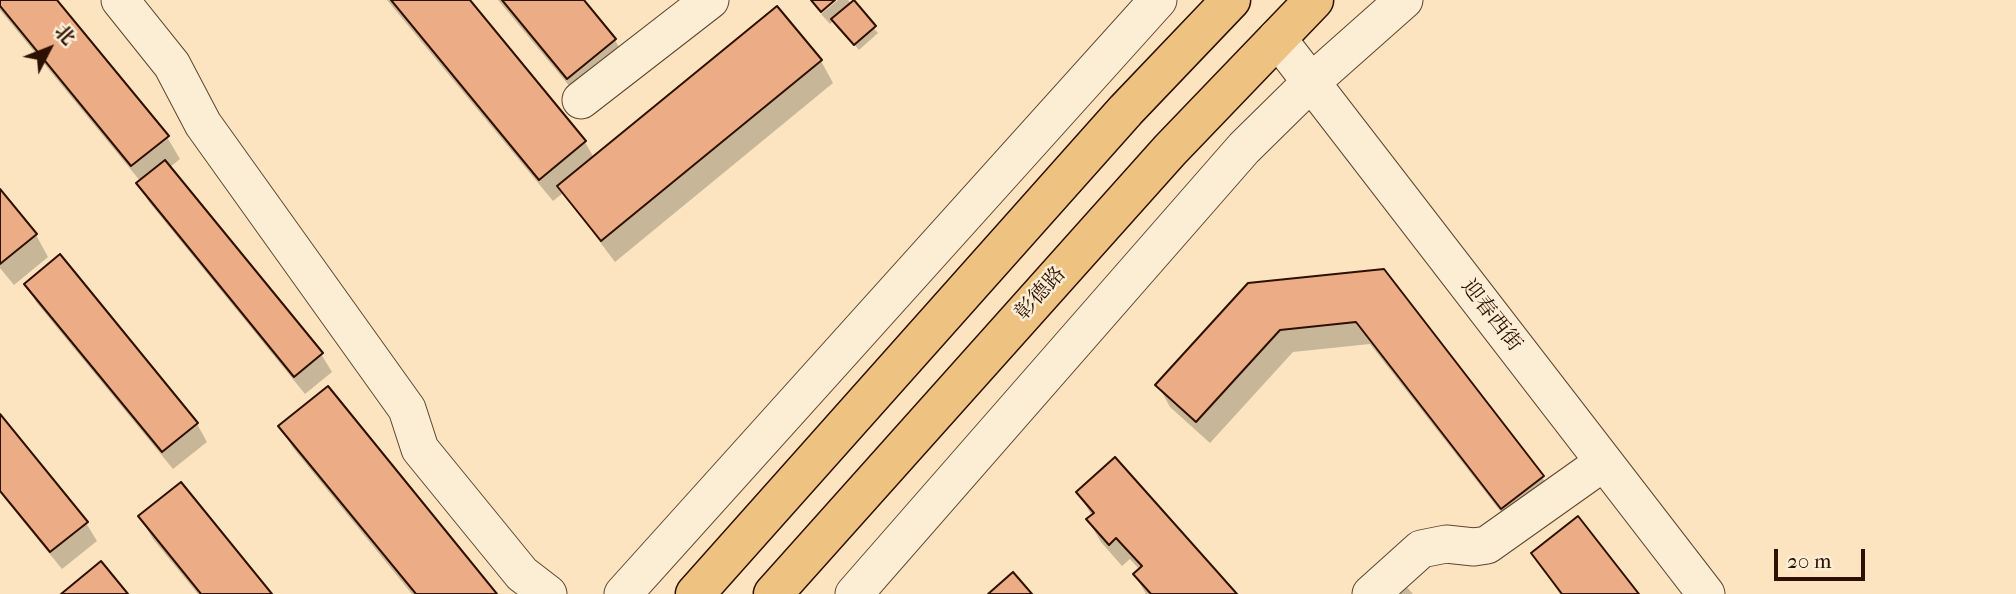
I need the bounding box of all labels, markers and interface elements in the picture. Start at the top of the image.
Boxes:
north arrow [14,14,84,84]
text: 北 [50,21,79,49]
street label: 彰德路 [1011,262,1071,326]
street label: 迎春西街 [1455,275,1527,357]
scale bar [1778,534,1869,578]
text: 20 m [1787,549,1831,573]

